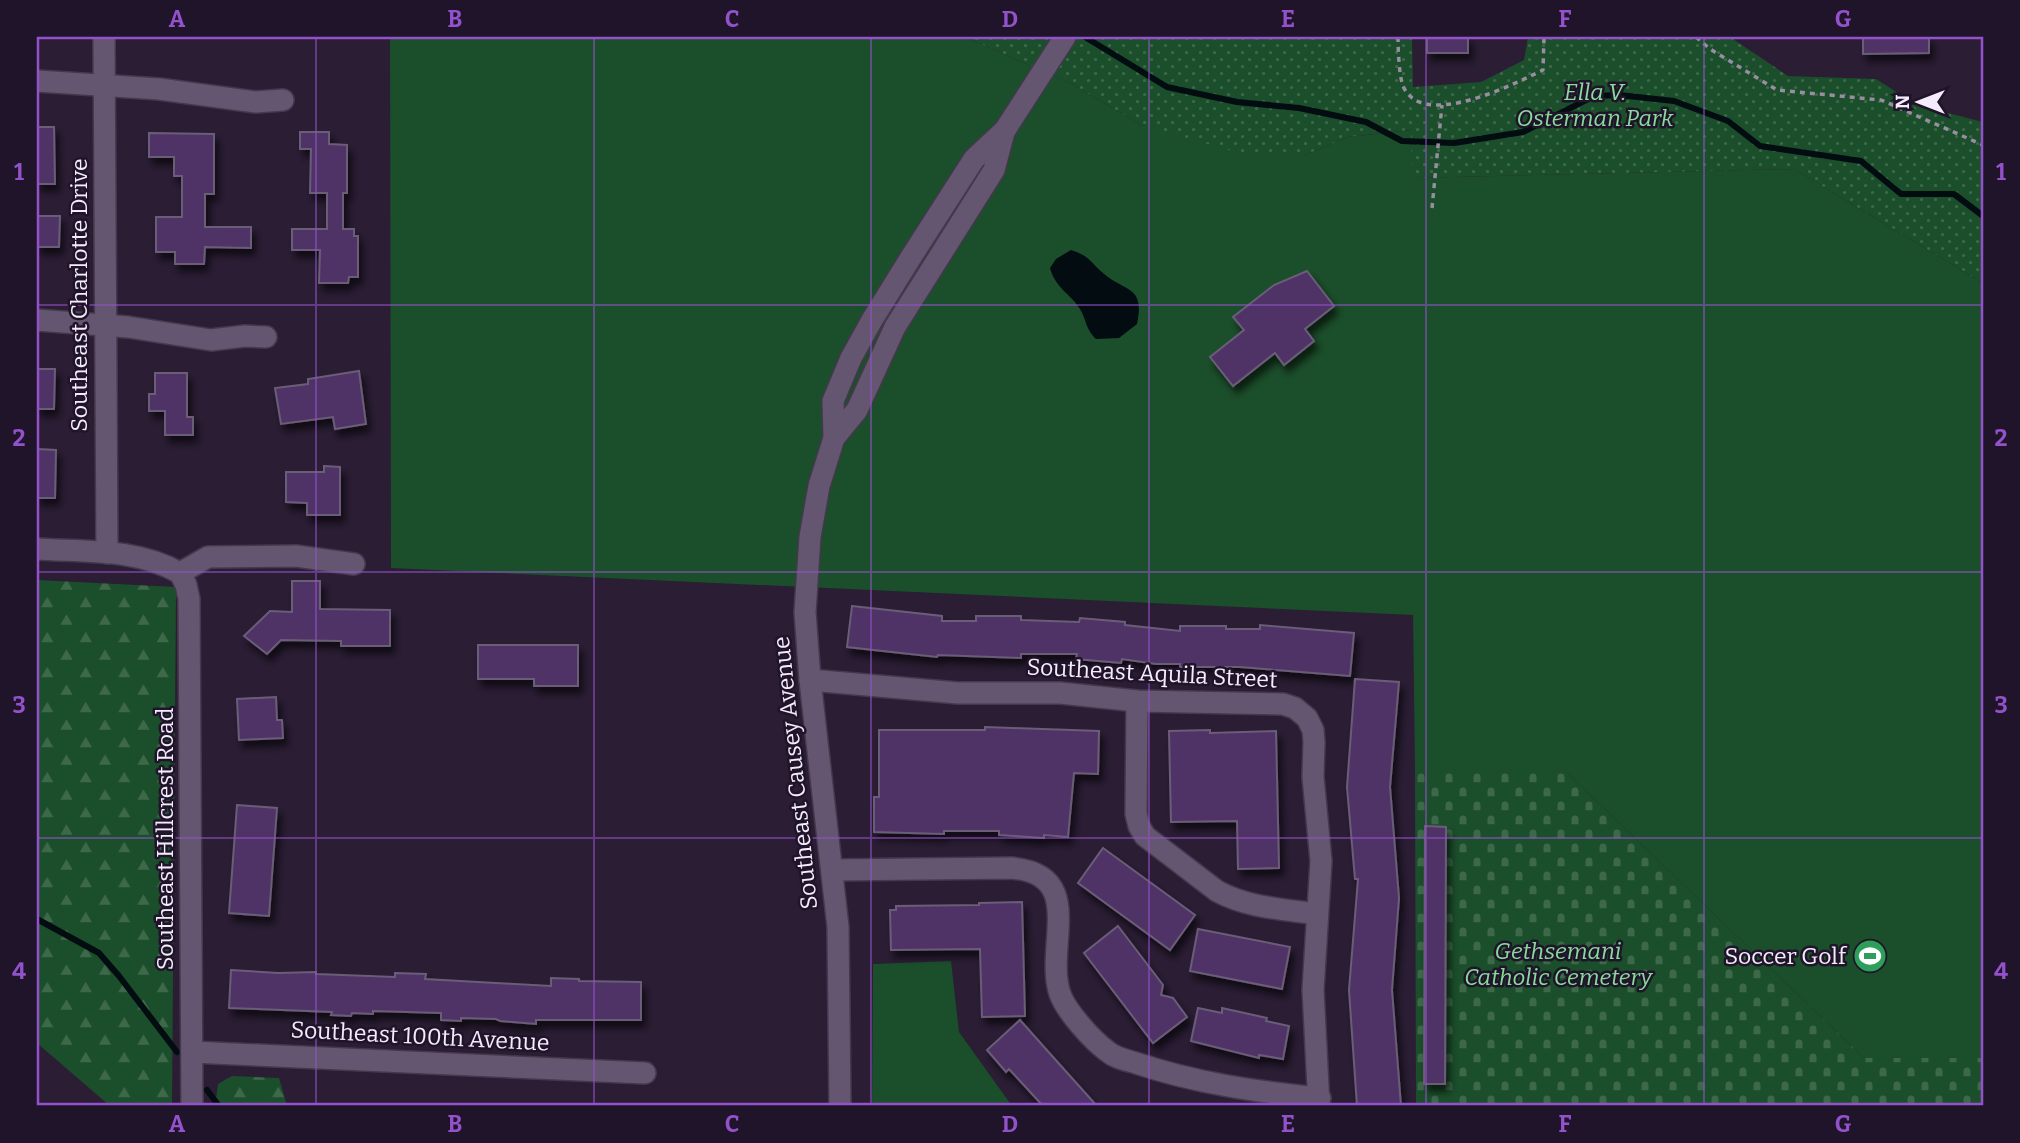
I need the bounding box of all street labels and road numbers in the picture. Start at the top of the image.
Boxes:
street label: Southeast Charlotte Drive [65,158,93,432]
street label: Southeast Causey Avenue [767,635,823,911]
street label: Southeast Aquila Street [1026,652,1278,694]
street label: Southeast Hillcrest Road [151,707,179,970]
street label: Southeast 100th Avenue [290,1015,550,1057]

